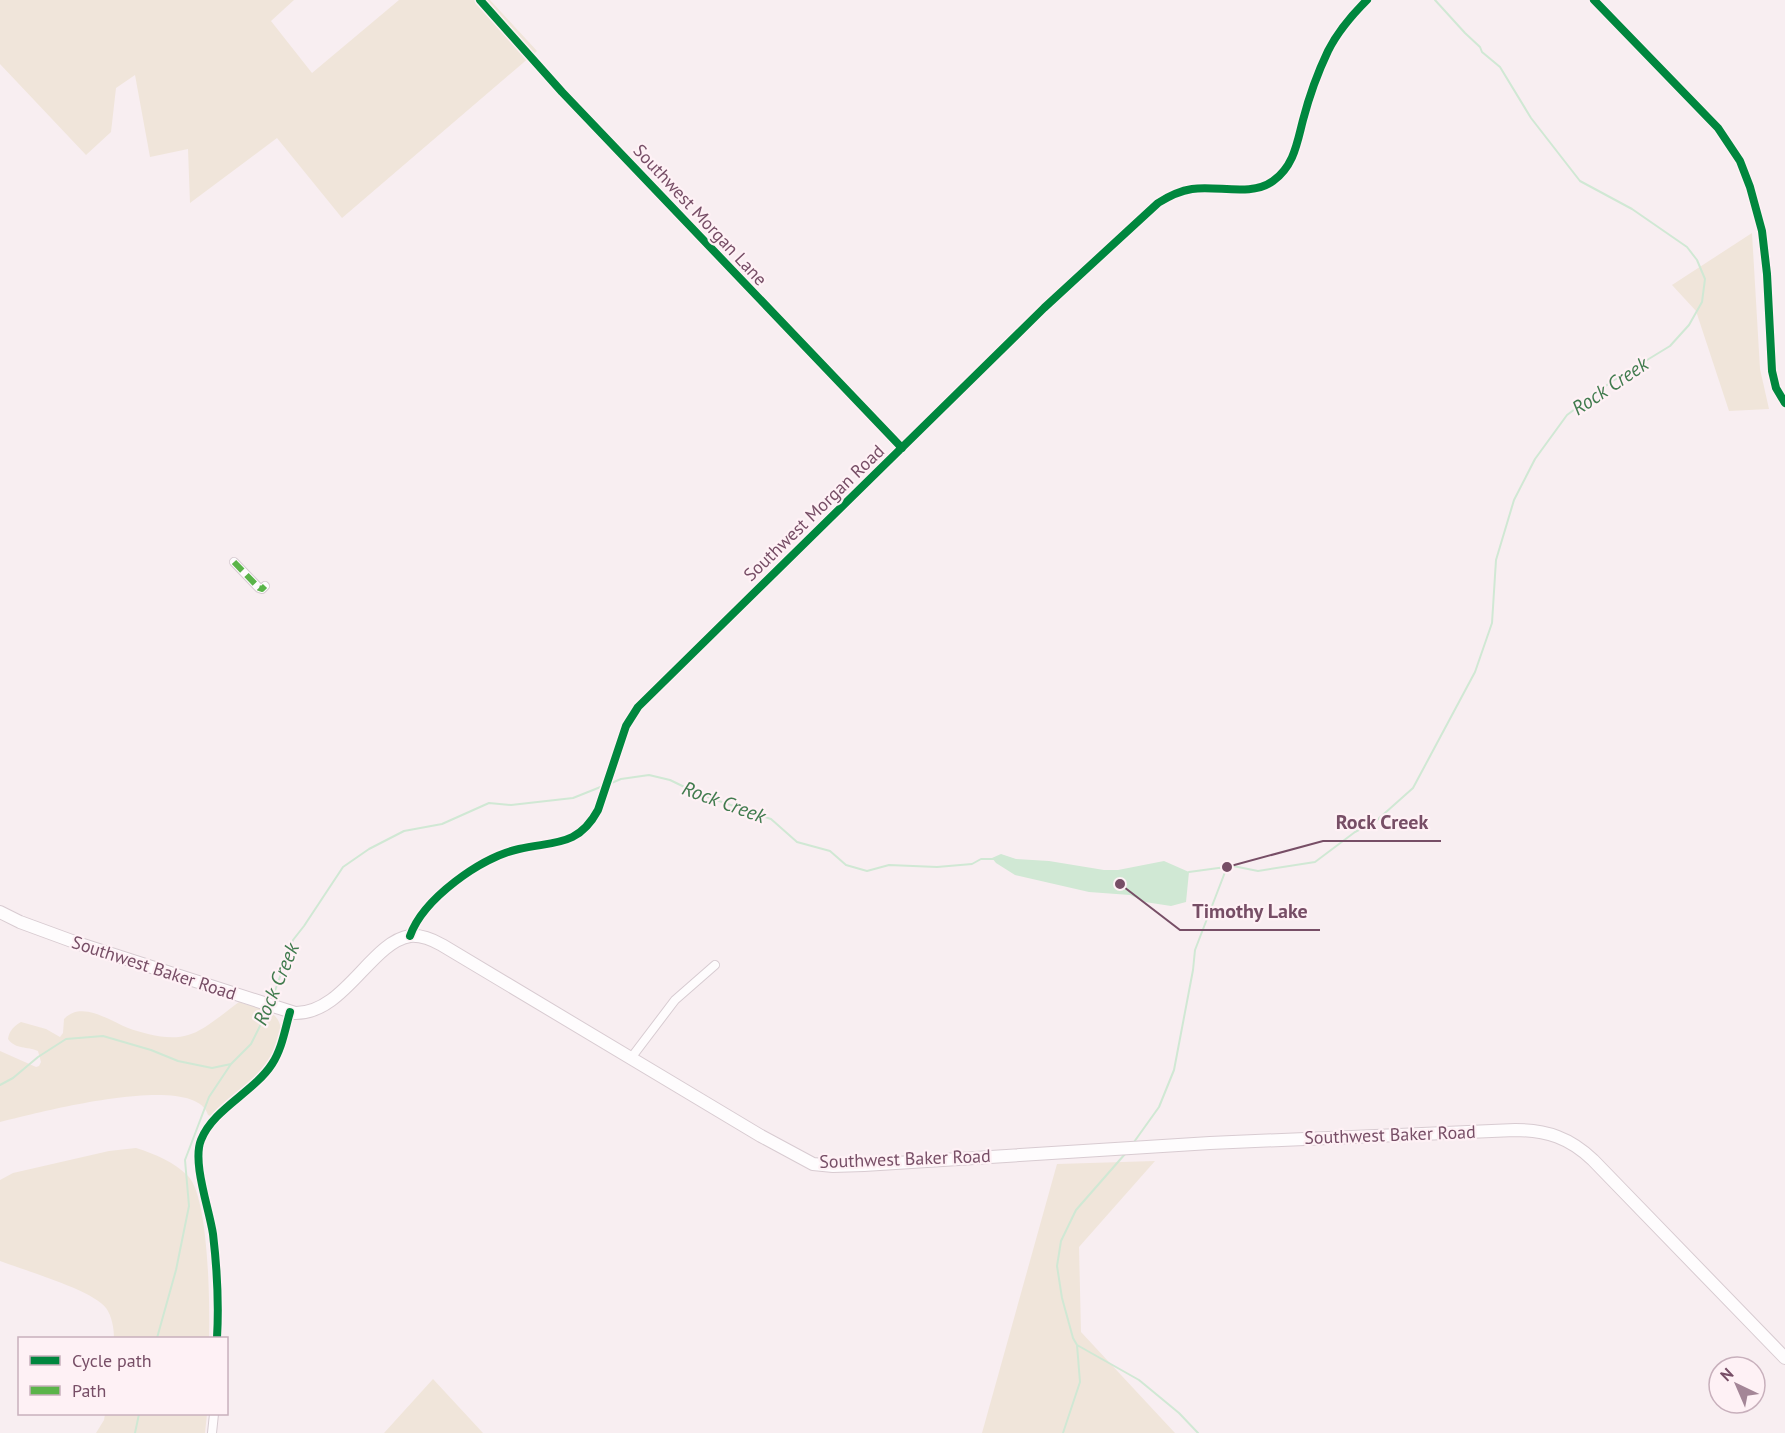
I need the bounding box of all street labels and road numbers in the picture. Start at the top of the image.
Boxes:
street label: Southwest Morgan Lane [629,139,772,290]
street label: Southwest Morgan Road [738,439,889,586]
street label: Southwest Baker Road [69,930,239,1005]
street label: Southwest Baker Road [1304,1120,1476,1149]
street label: Southwest Baker Road [819,1144,991,1173]

